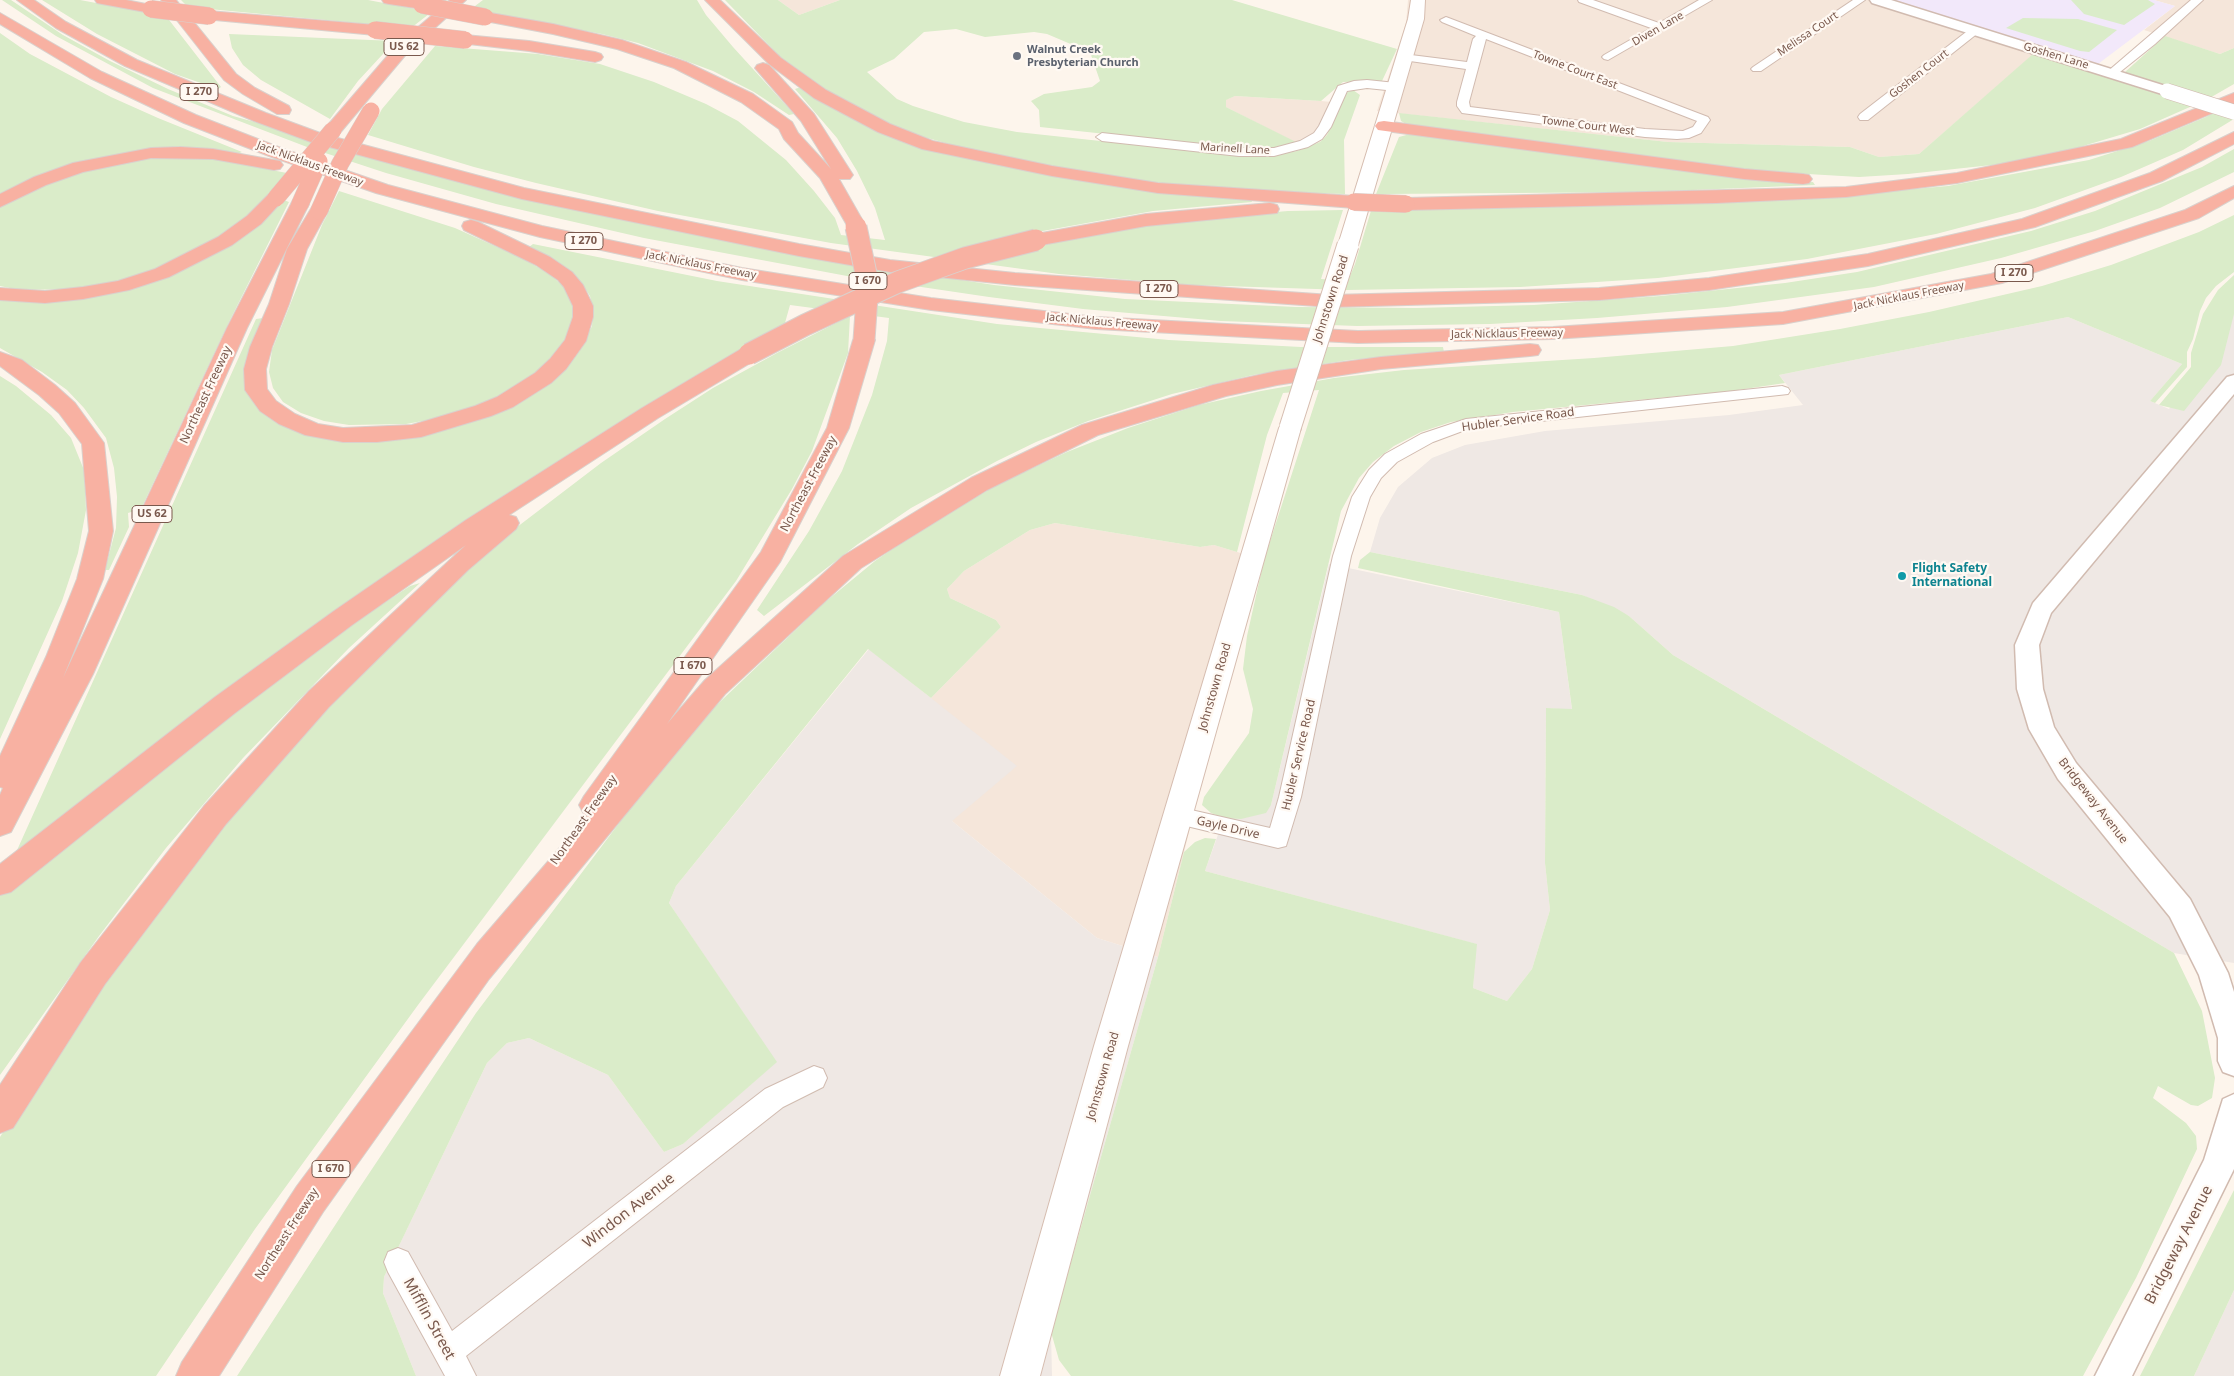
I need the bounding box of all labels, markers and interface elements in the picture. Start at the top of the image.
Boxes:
street label: Diven Lane [1630,9,1686,49]
street label: Melissa Court [1775,9,1841,59]
road number: US 62 [384,38,424,56]
street label: Goshen Lane [2022,40,2090,72]
place label: Walnut Creek Presbyterian Church [1027,43,1139,69]
street label: Goshen Court [1887,47,1951,101]
street label: Towne Court East [1531,48,1619,92]
marker: Walnut Creek Presbyterian Church [1011,50,1023,62]
road number: I 270 [180,84,218,100]
street label: Towne Court West [1541,114,1635,138]
street label: Jack Nicklaus Freeway [255,139,365,189]
street label: Marinell Lane [1200,141,1270,157]
road number: I 270 [565,232,603,250]
street label: Jack Nicklaus Freeway [645,248,757,282]
street label: Johnstown Road [1310,253,1352,345]
road number: I 270 [1995,264,2033,282]
road number: I 670 [849,272,887,290]
street label: Jack Nicklaus Freeway [1853,279,1965,313]
road number: I 270 [1140,280,1178,298]
street label: Jack Nicklaus Freeway [1046,311,1158,333]
street label: Jack Nicklaus Freeway [1451,326,1563,342]
street label: Northeast Freeway [177,344,235,446]
street label: Hubler Service Road [1461,405,1575,435]
street label: Northeast Freeway [778,434,840,534]
road number: US 62 [132,506,172,522]
place label: Flight Safety International [1912,562,1992,590]
marker: Flight Safety International [1896,570,1908,582]
street label: Johnstown Road [1195,641,1235,733]
road number: I 670 [674,658,712,674]
street label: Hubler Service Road [1279,698,1319,812]
street label: Bridgeway Avenue [2055,755,2131,847]
street label: Northeast Freeway [548,772,620,868]
street label: Gayle Drive [1195,814,1261,842]
street label: Johnstown Road [1083,1030,1123,1122]
road number: I 670 [312,1160,350,1178]
street label: Windon Avenue [580,1170,678,1252]
street label: Bridgeway Avenue [2141,1183,2217,1307]
street label: Northeast Freeway [252,1185,322,1283]
street label: Mifflin Street [399,1275,459,1363]

